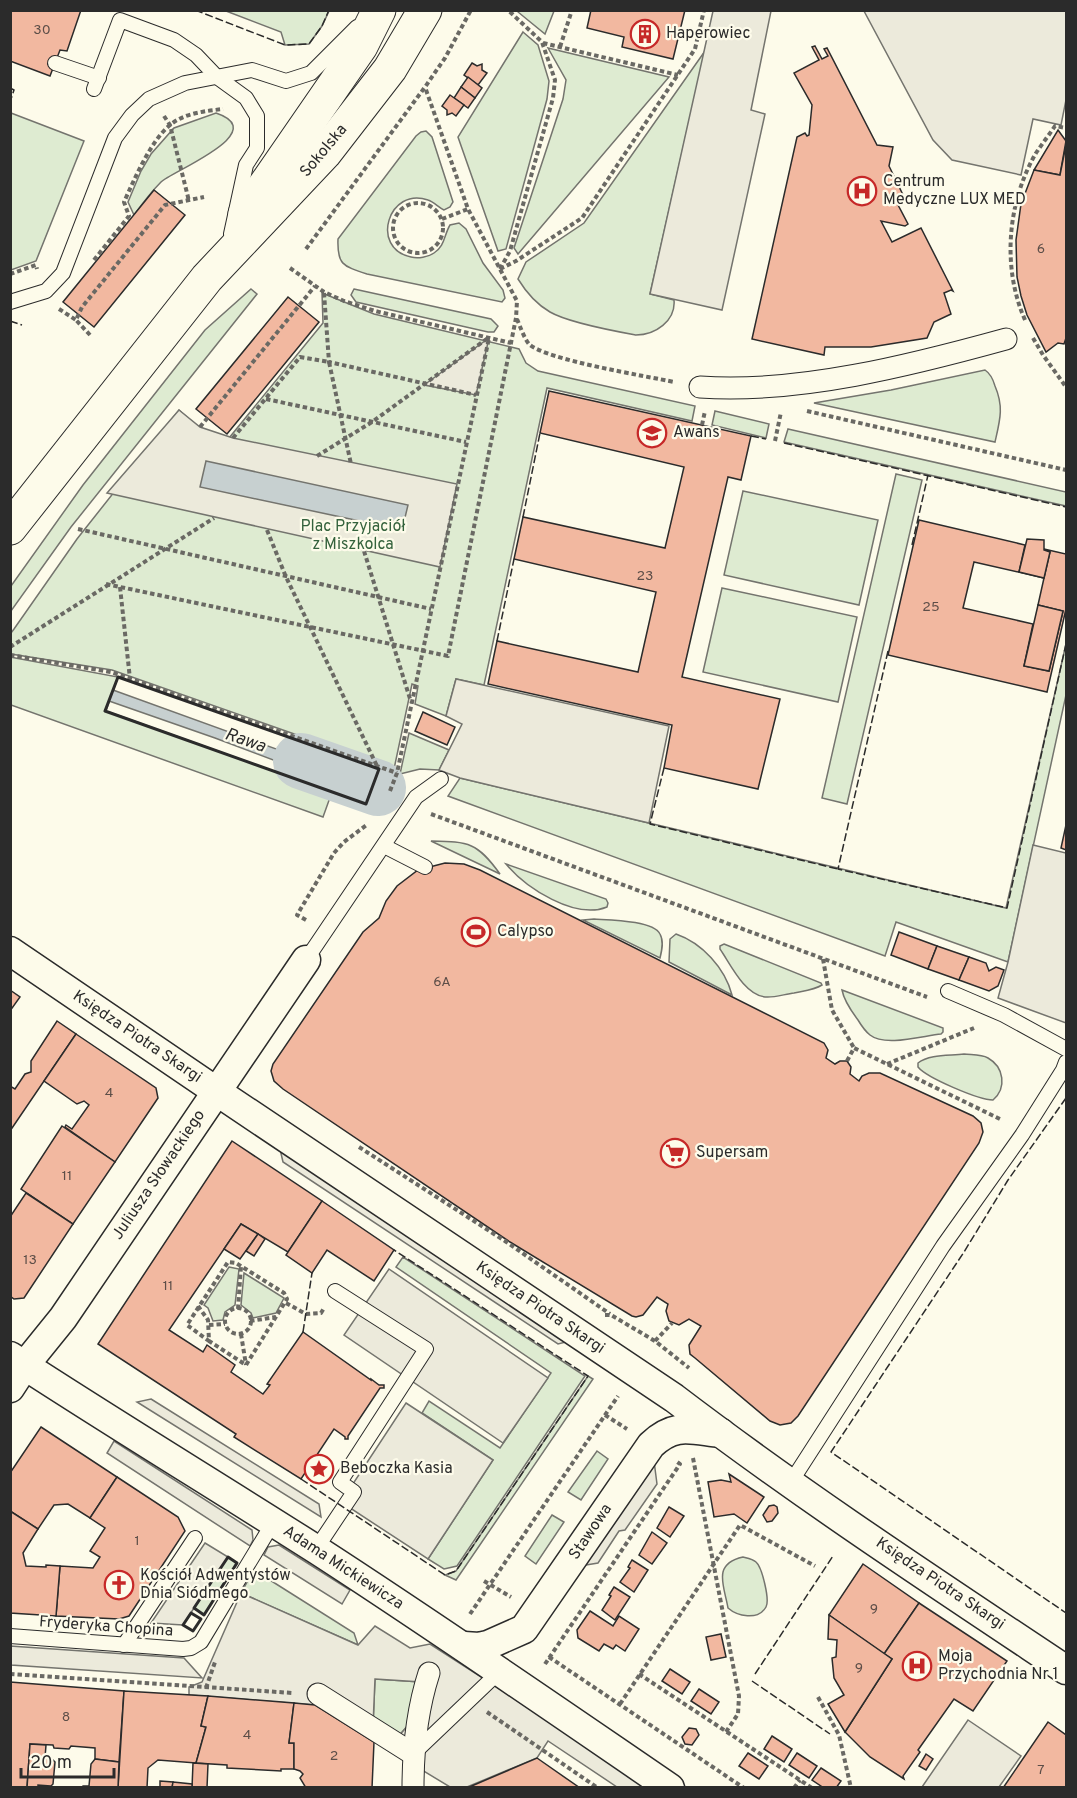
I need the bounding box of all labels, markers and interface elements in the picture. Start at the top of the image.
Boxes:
building icon: Haperowiec [629,18,661,50]
house number: 30 [33,22,51,39]
place label: Haperowiec [666,24,750,44]
street label: Sokolska [296,120,352,182]
place label: Centrum Medyczne LUX MED [883,172,1026,210]
hospital icon: Centrum Medyczne LUX MED [846,175,878,207]
house number: 6 [1037,241,1045,258]
school or university icon: Awans [636,417,668,449]
place label: Awans [673,423,720,443]
park label: Plac Przyjaciół z Miszkolca [300,517,406,555]
house number: 23 [637,568,654,585]
house number: 25 [922,599,940,616]
water label: Rawa [221,723,269,759]
sports icon: Calypso [460,916,492,948]
place label: Calypso [497,922,554,942]
house number: 6A [433,974,451,991]
street label: Księdza Piotra Skargi [69,986,205,1088]
house number: 4 [105,1085,113,1102]
street label: Juliusza Słowackiego [108,1106,210,1244]
supermarket icon: Supersam [659,1137,691,1169]
place label: Supersam [696,1143,768,1163]
house number: 11 [62,1168,72,1185]
house number: 13 [23,1252,37,1269]
street label: Księdza Piotra Skargi [472,1257,608,1359]
house number: 11 [163,1278,173,1295]
place icon: Beboczka Kasia [303,1453,335,1485]
place label: Beboczka Kasia [340,1459,453,1479]
street label: Stawowa [565,1500,617,1564]
street label: Adama Mickiewicza [279,1522,407,1614]
house number: 1 [134,1533,140,1550]
street label: Księdza Piotra Skargi [872,1533,1008,1635]
place label: Kościół Adwentystów Dnia Siódmego [140,1566,291,1604]
church icon: Kościół Adwentystów Dnia Siódmego [103,1569,135,1601]
house number: 9 [870,1601,878,1618]
street label: Fryderyka Chopina [38,1612,174,1642]
place label: Moja Przychodnia Nr 1 [938,1647,1058,1685]
hospital icon: Moja Przychodnia Nr 1 [901,1650,933,1682]
house number: 9 [855,1660,863,1677]
house number: 8 [62,1709,70,1726]
house number: 4 [243,1727,251,1744]
scale bar [21,1741,114,1779]
house number: 2 [330,1748,338,1765]
text: 20 m [30,1752,72,1775]
house number: 7 [1037,1762,1045,1779]

